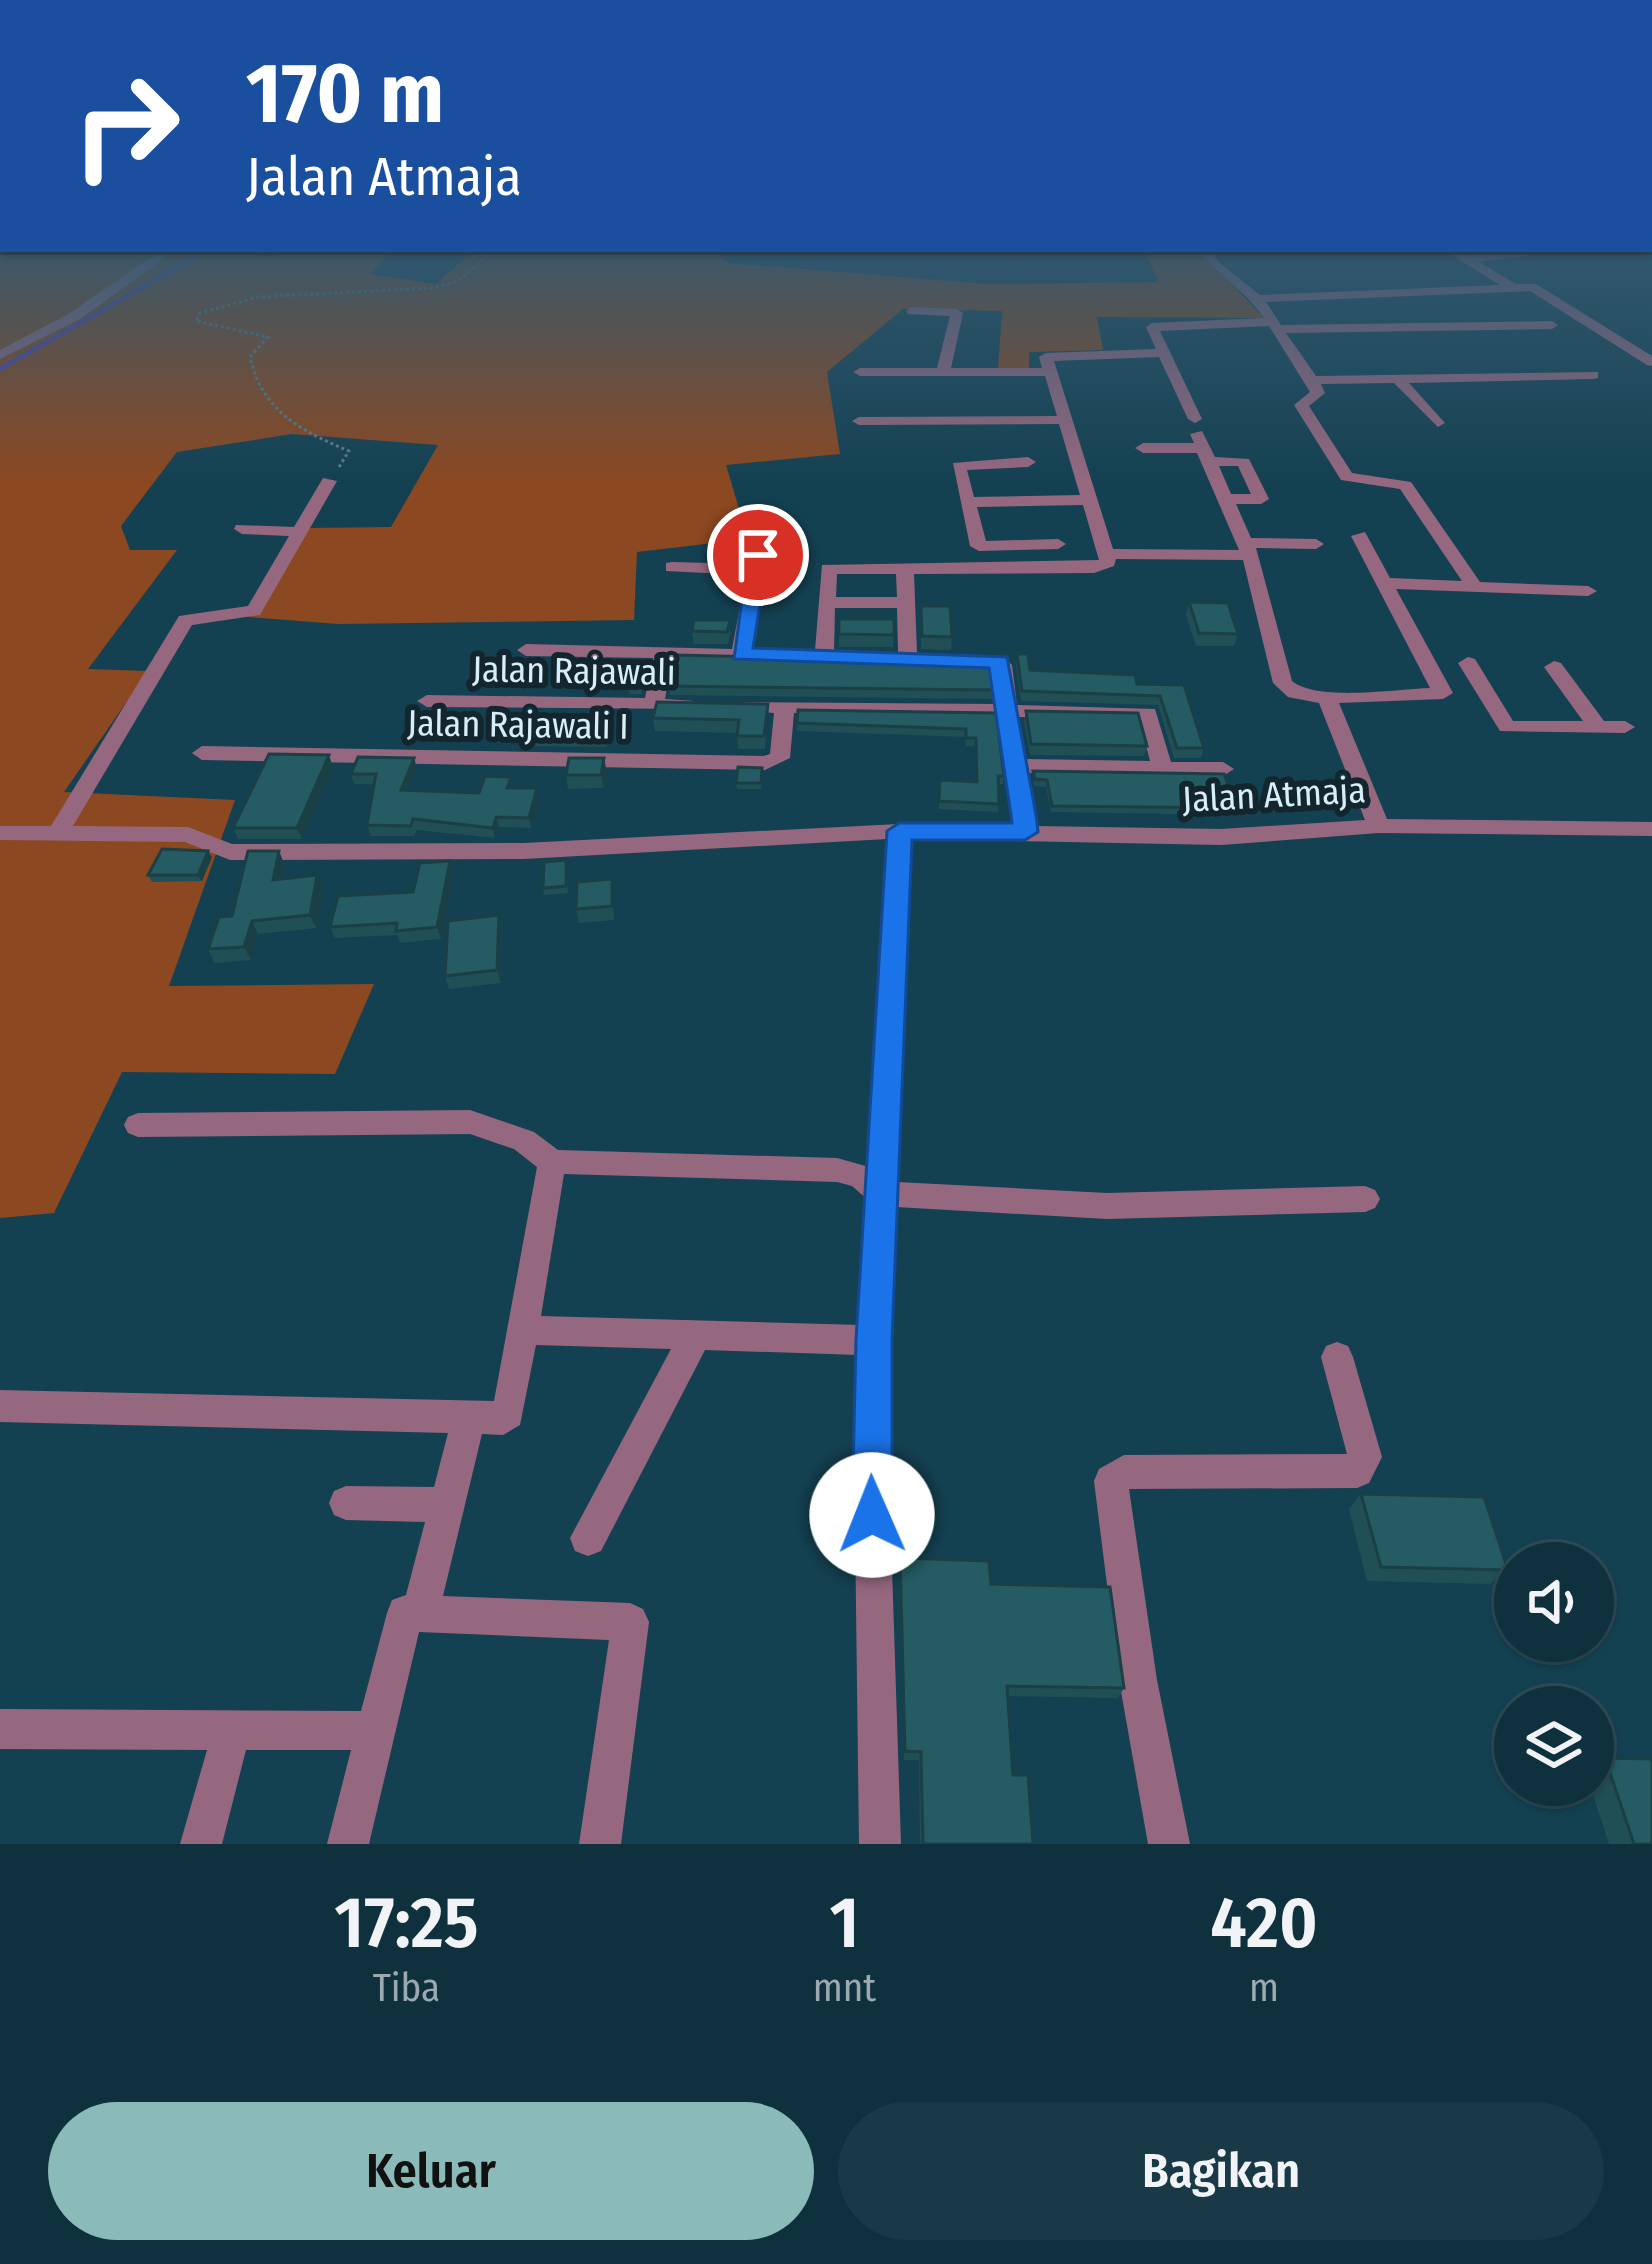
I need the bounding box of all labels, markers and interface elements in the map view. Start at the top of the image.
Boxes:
text: 170 m [246,43,444,144]
icon: right [48,48,204,204]
text: Jalan Atmaja [246,145,522,209]
pin [707,504,809,606]
icon: arrive [725,522,791,588]
street label: Jalan Rajawali [472,647,676,695]
street label: Jalan Rajawali I [407,701,629,749]
street label: Jalan Atmaja [1181,768,1367,822]
position arrow [809,1452,935,1578]
map controls [1494,1542,1614,1806]
button: sound [1494,1542,1614,1662]
button: layers [1494,1686,1614,1806]
text: 17:25 [334,1880,479,1966]
text: 1 [829,1880,859,1966]
text: 420 [1210,1880,1318,1966]
text: Tiba [373,1965,440,2011]
text: mnt [813,1965,876,2011]
text: m [1249,1965,1279,2011]
button: Keluar [48,2102,814,2240]
button: Bagikan [838,2102,1604,2240]

